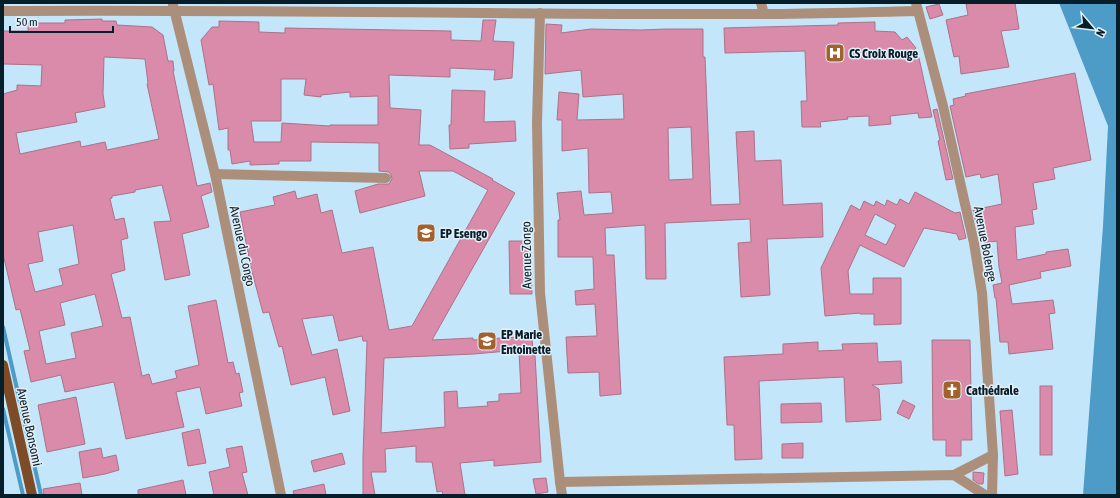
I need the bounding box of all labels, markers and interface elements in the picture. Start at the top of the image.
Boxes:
scale bar [10,8,113,34]
north arrow [1072,8,1112,48]
text: 50 m [16,15,38,29]
text: N [1094,27,1108,38]
hospital icon: CS Croix Rouge [824,42,846,64]
place label: CS Croix Rouge [849,46,918,61]
street label: Avenue du Congo [227,205,258,288]
street label: Avenue Bolenge [971,205,1000,283]
street label: Avenue Zongo [518,221,535,289]
school or university icon: EP Esengo [415,222,437,244]
place label: EP Esengo [440,226,487,241]
place label: EP Marie Entoinette [501,327,551,357]
school or university icon: EP Marie Entoinette [476,330,498,352]
church icon: Cathédrale [941,379,963,401]
place label: Cathédrale [966,383,1019,398]
street label: Avenue Bonsomi [14,387,45,467]

